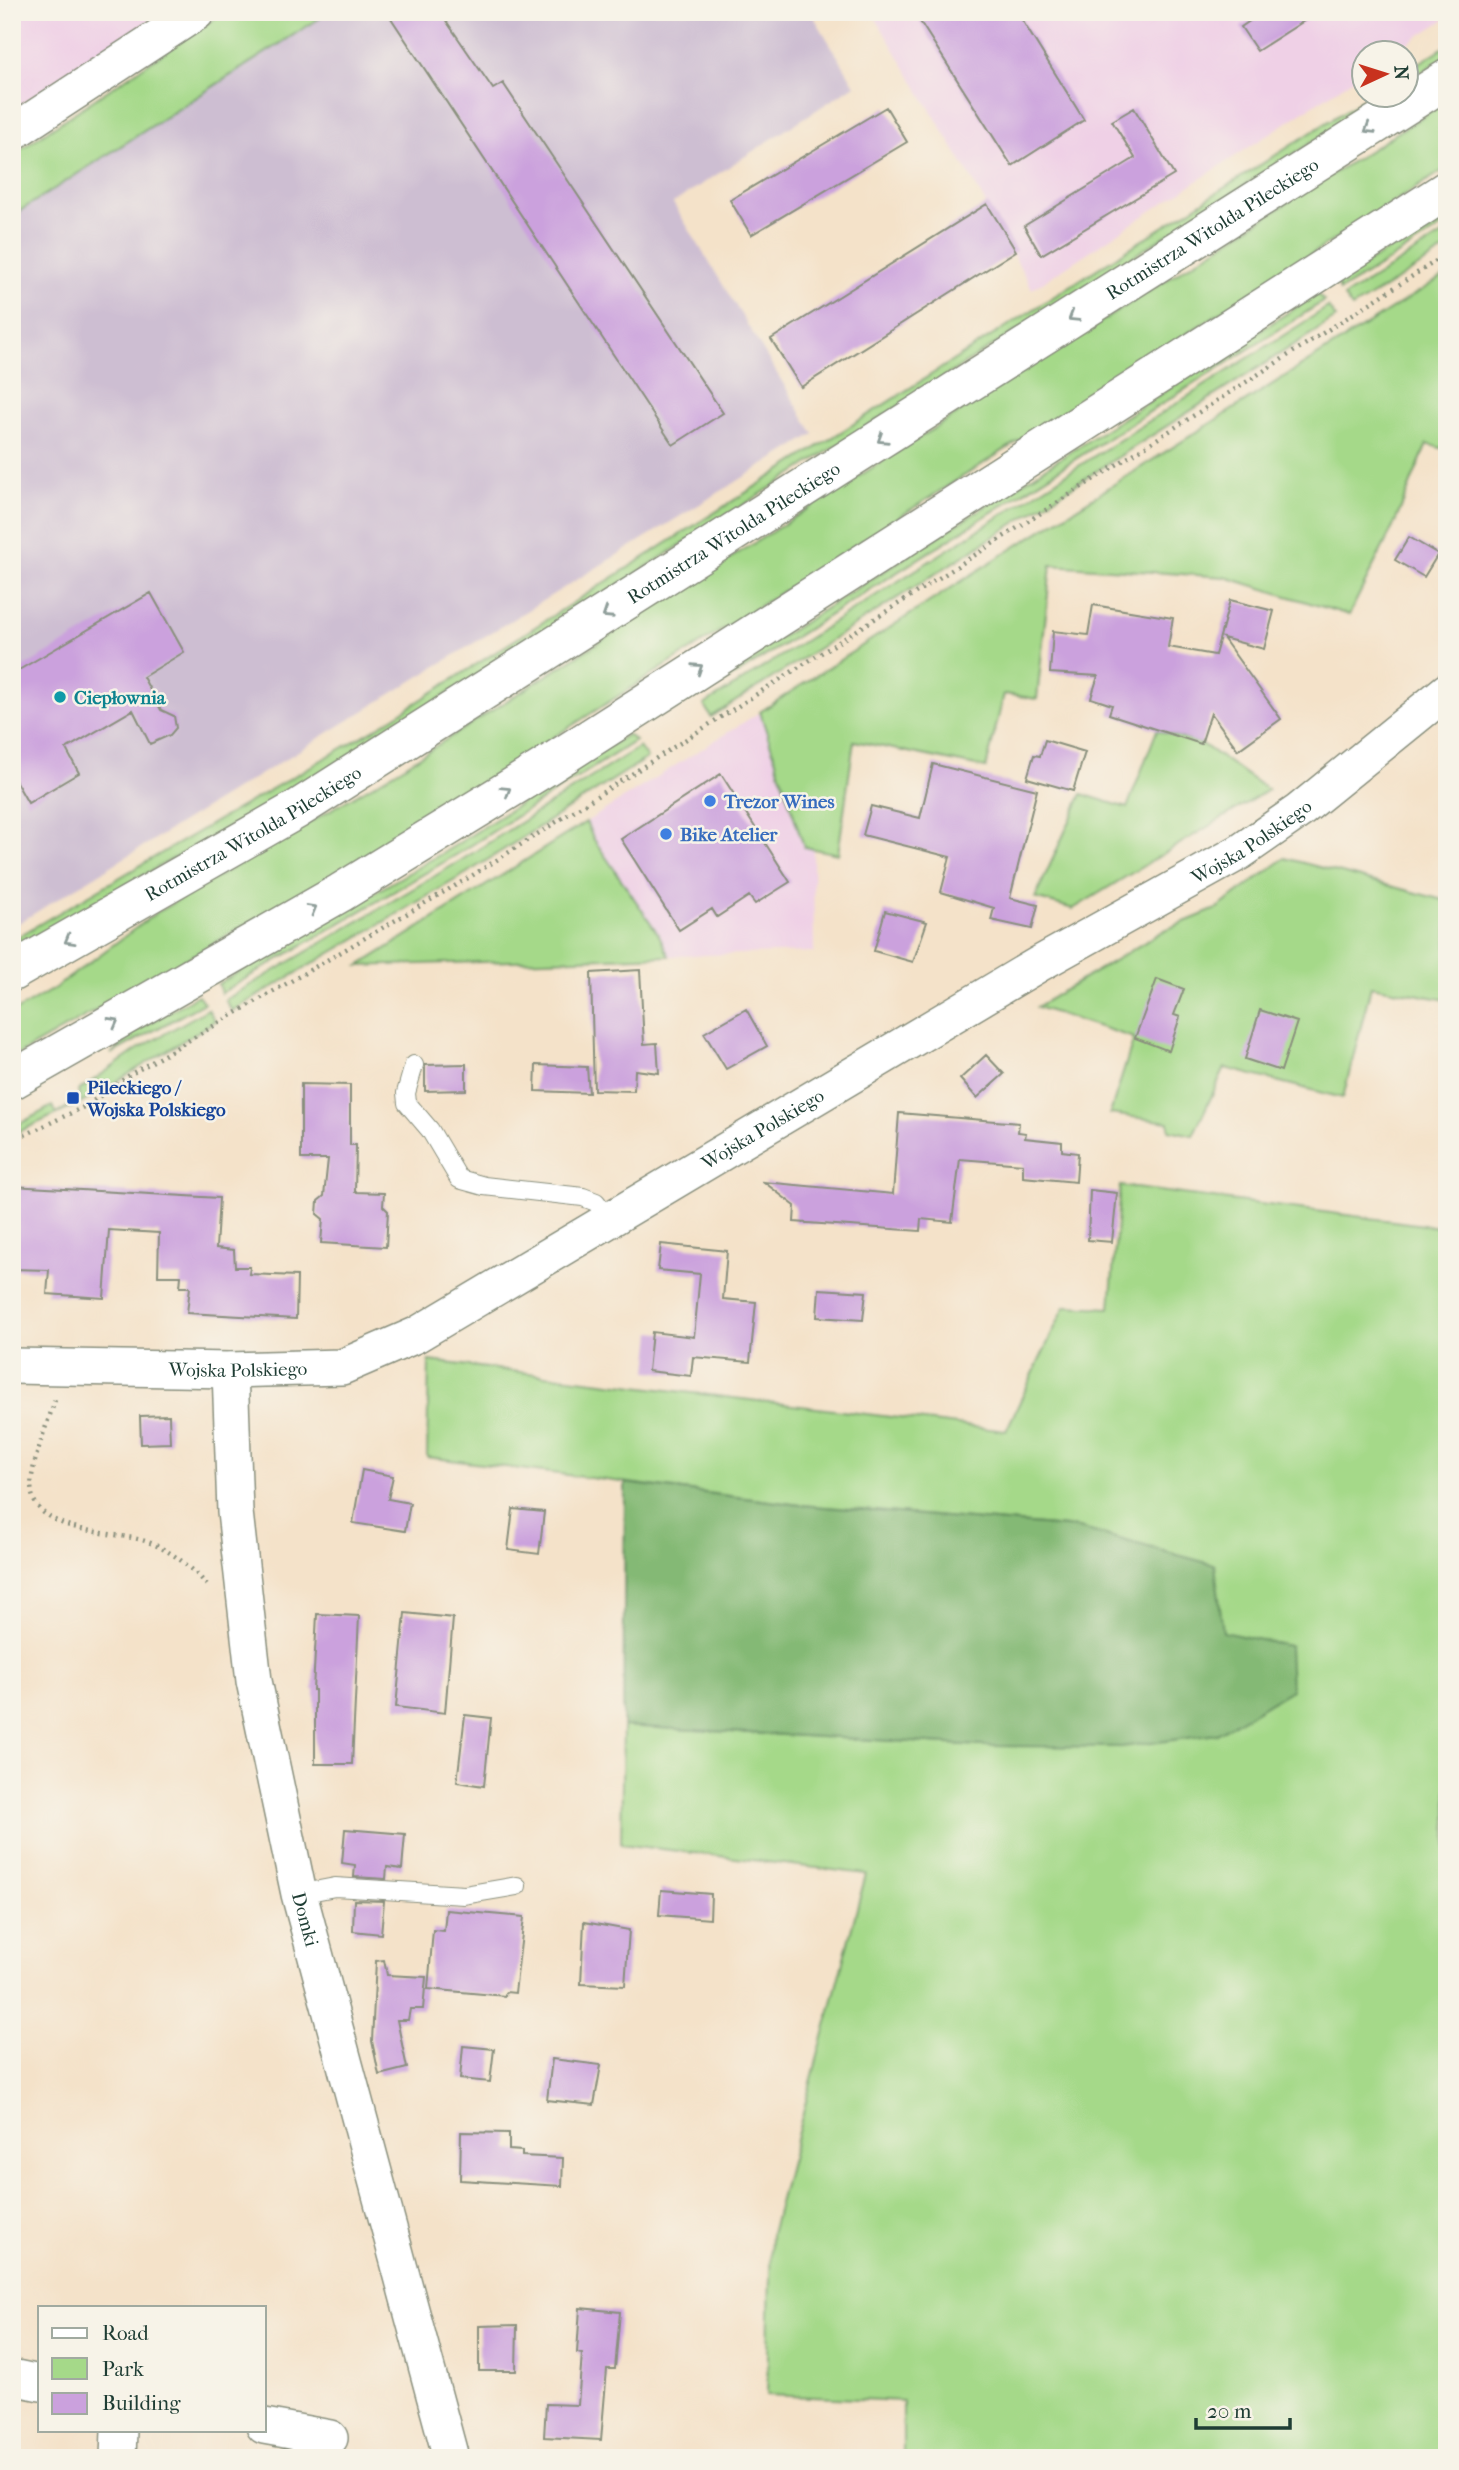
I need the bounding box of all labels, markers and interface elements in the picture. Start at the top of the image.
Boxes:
north arrow [1350,38,1420,108]
text: N [1389,65,1412,81]
one-way arrow [1364,121,1377,134]
street label: Rotmistrza Witolda Pileckiego [1102,153,1323,305]
one-way arrow [1068,308,1081,321]
one-way arrow [876,431,889,444]
street label: Rotmistrza Witolda Pileckiego [623,457,845,609]
one-way arrow [602,606,615,619]
one-way arrow [690,664,703,677]
place label: Ciepłownia [74,687,167,709]
marker: Ciepłownia [52,689,68,705]
street label: Rotmistrza Witolda Pileckiego [141,761,366,906]
one-way arrow [498,786,511,799]
place label: Trezor Wines [723,791,834,813]
marker: Trezor Wines [702,793,718,809]
street label: Wojska Polskiego [1187,795,1317,889]
place label: Bike Atelier [680,824,778,846]
marker: Bike Atelier [658,826,674,842]
one-way arrow [304,904,317,917]
one-way arrow [64,931,77,944]
one-way arrow [107,1017,120,1030]
place label: Pileckiego / Wojska Polskiego [86,1077,226,1121]
street label: Wojska Polskiego [697,1084,829,1175]
marker: Pileckiego / Wojska Polskiego [65,1090,81,1106]
street label: Wojska Polskiego [167,1358,308,1382]
street label: Domki [287,1890,323,1949]
legend [38,2306,266,2432]
text: Road [102,2321,149,2345]
text: Park [102,2357,144,2381]
scale bar [1196,2386,1291,2430]
text: Building [102,2391,181,2415]
text: 20 m [1207,2399,1252,2423]

